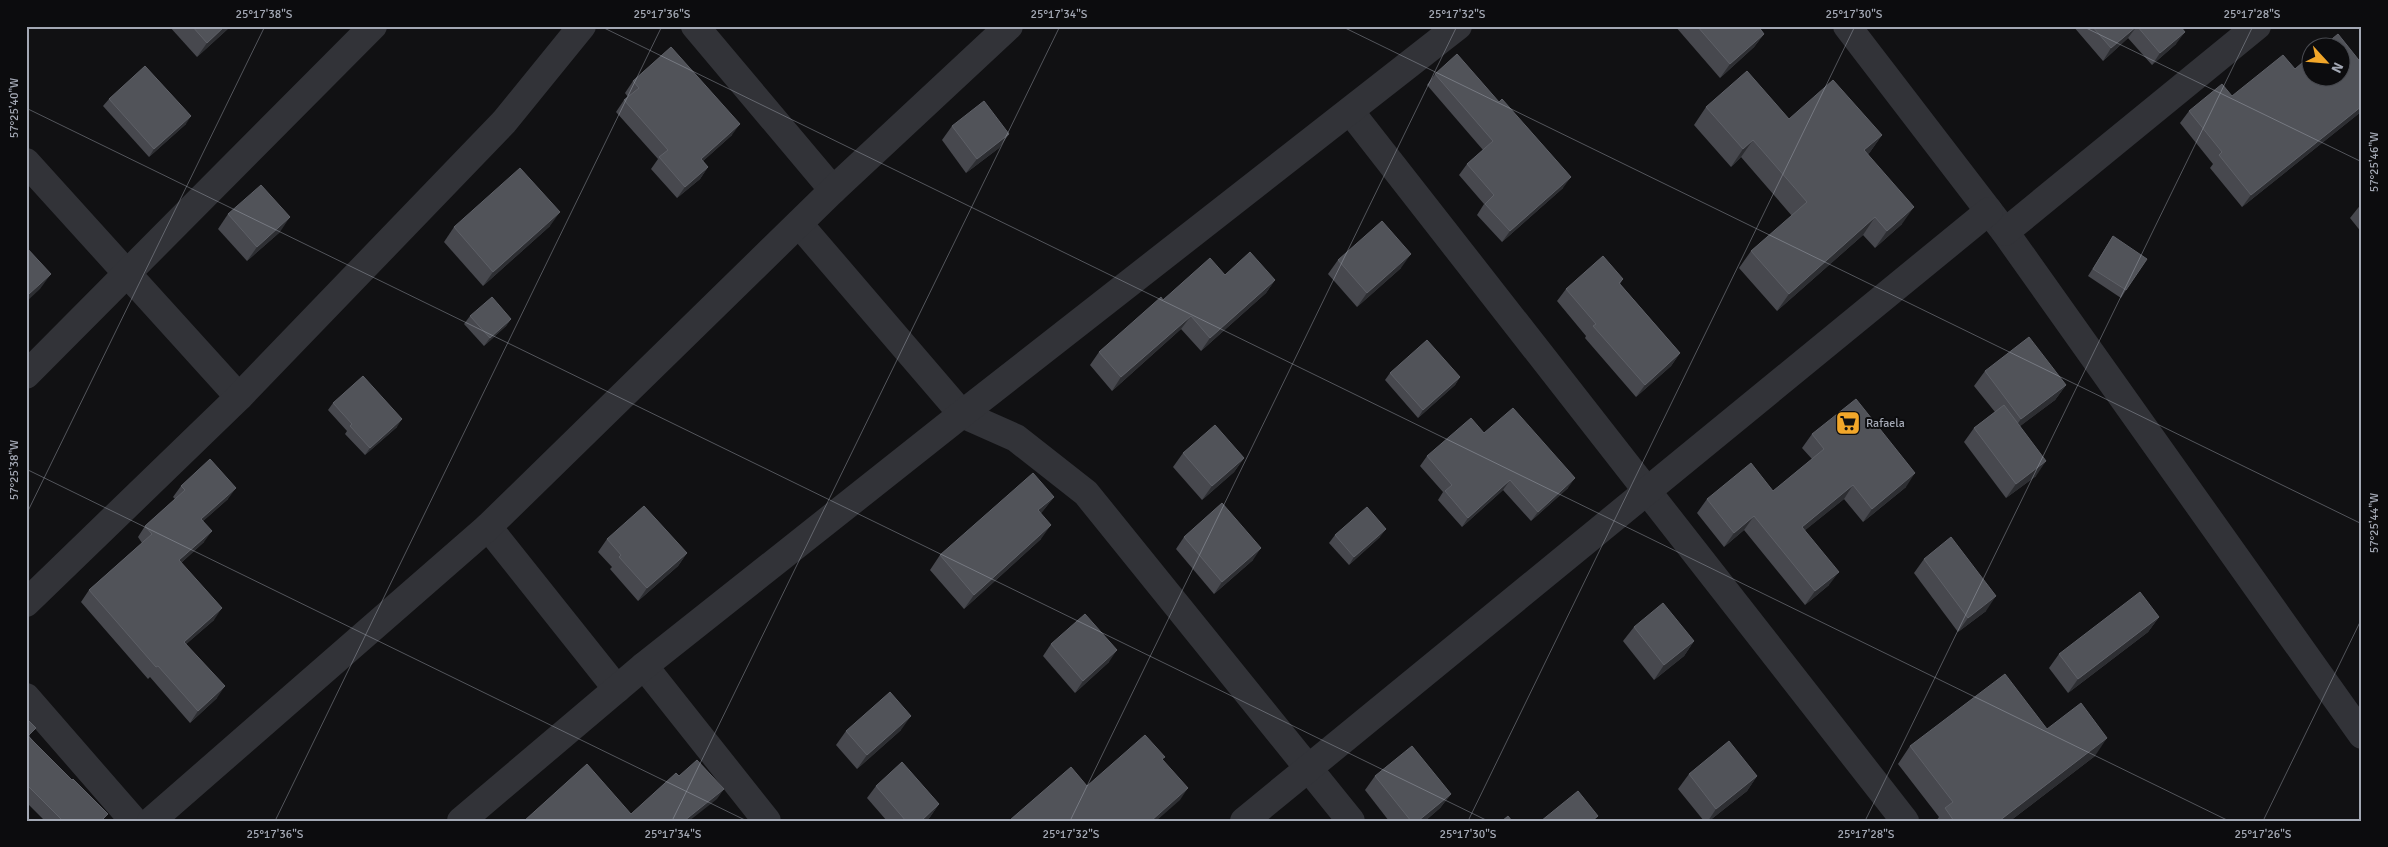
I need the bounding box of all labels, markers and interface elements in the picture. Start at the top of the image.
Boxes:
text: 25°17'38"S [235,7,293,22]
text: 25°17'36"S [633,7,691,22]
text: 25°17'34"S [1030,7,1088,22]
text: 25°17'32"S [1428,7,1486,22]
text: 25°17'30"S [1825,7,1883,22]
text: 25°17'28"S [2223,7,2281,22]
north arrow [2300,38,2350,88]
text: N [2327,59,2347,76]
text: 57°25'40"W [7,78,22,138]
text: 57°25'46"W [2367,132,2382,192]
supermarket icon: Rafaela [1835,410,1861,436]
place label: Rafaela [1866,416,1905,431]
text: 57°25'38"W [7,440,22,500]
text: 57°25'44"W [2367,493,2382,553]
text: 25°17'36"S [246,827,304,842]
text: 25°17'34"S [644,827,702,842]
text: 25°17'32"S [1042,827,1100,842]
text: 25°17'30"S [1439,827,1497,842]
text: 25°17'28"S [1837,827,1895,842]
text: 25°17'26"S [2234,827,2292,842]

